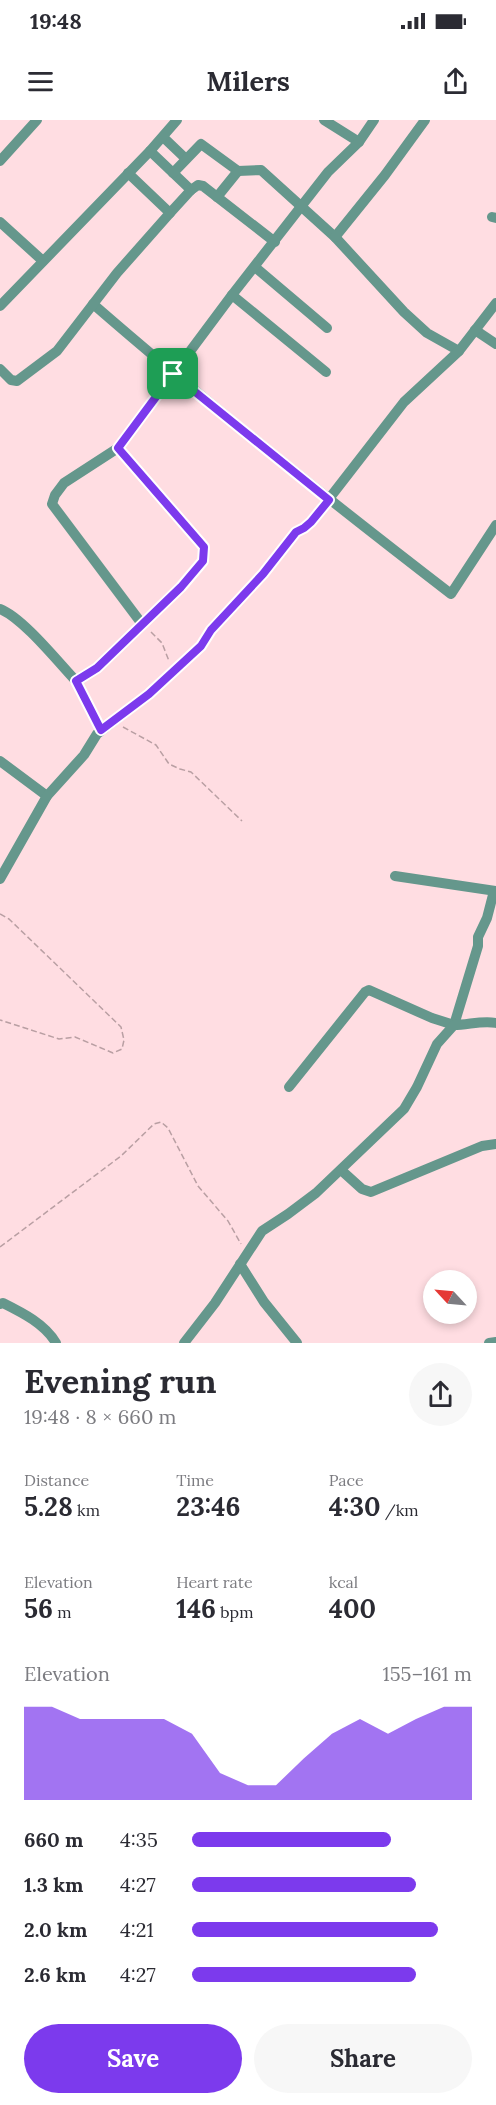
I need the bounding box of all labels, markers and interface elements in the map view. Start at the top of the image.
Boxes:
text: 19:48 [30,7,82,35]
text: Milers [206,64,290,98]
icon: menu [24,65,57,98]
icon: share [439,65,472,98]
pin [147,348,198,399]
icon: arrive [156,357,189,390]
north arrow [423,1270,477,1324]
map controls [423,1270,477,1324]
text: Evening run [24,1360,216,1402]
button: share [409,1363,472,1426]
text: 19:48 · 8 × 660 m [24,1404,176,1429]
text: Distance [24,1470,89,1490]
text: Time [176,1470,214,1490]
text: Pace [329,1470,364,1490]
text: 5.28 [24,1490,73,1523]
text: 23:46 [176,1490,240,1523]
text: 4:30 [329,1490,380,1523]
text: km [73,1500,100,1520]
text: /km [380,1500,419,1520]
text: Elevation [24,1572,93,1592]
text: Heart rate [176,1572,253,1592]
text: kcal [329,1572,358,1592]
text: 56 [24,1592,53,1625]
text: 146 [176,1592,216,1625]
text: 400 [329,1592,376,1625]
text: m [53,1602,72,1622]
text: bpm [216,1602,253,1622]
text: Elevation [24,1661,110,1686]
text: 155–161 m [382,1661,472,1686]
text: 660 m [24,1827,83,1852]
text: 4:35 [120,1827,158,1852]
text: 1.3 km [24,1872,84,1897]
text: 4:27 [120,1872,156,1897]
text: 2.0 km [24,1917,87,1942]
text: 4:21 [120,1917,154,1942]
text: 2.6 km [24,1962,86,1987]
text: 4:27 [120,1962,156,1987]
button: Save [24,2024,242,2093]
button: Share [254,2024,472,2093]

